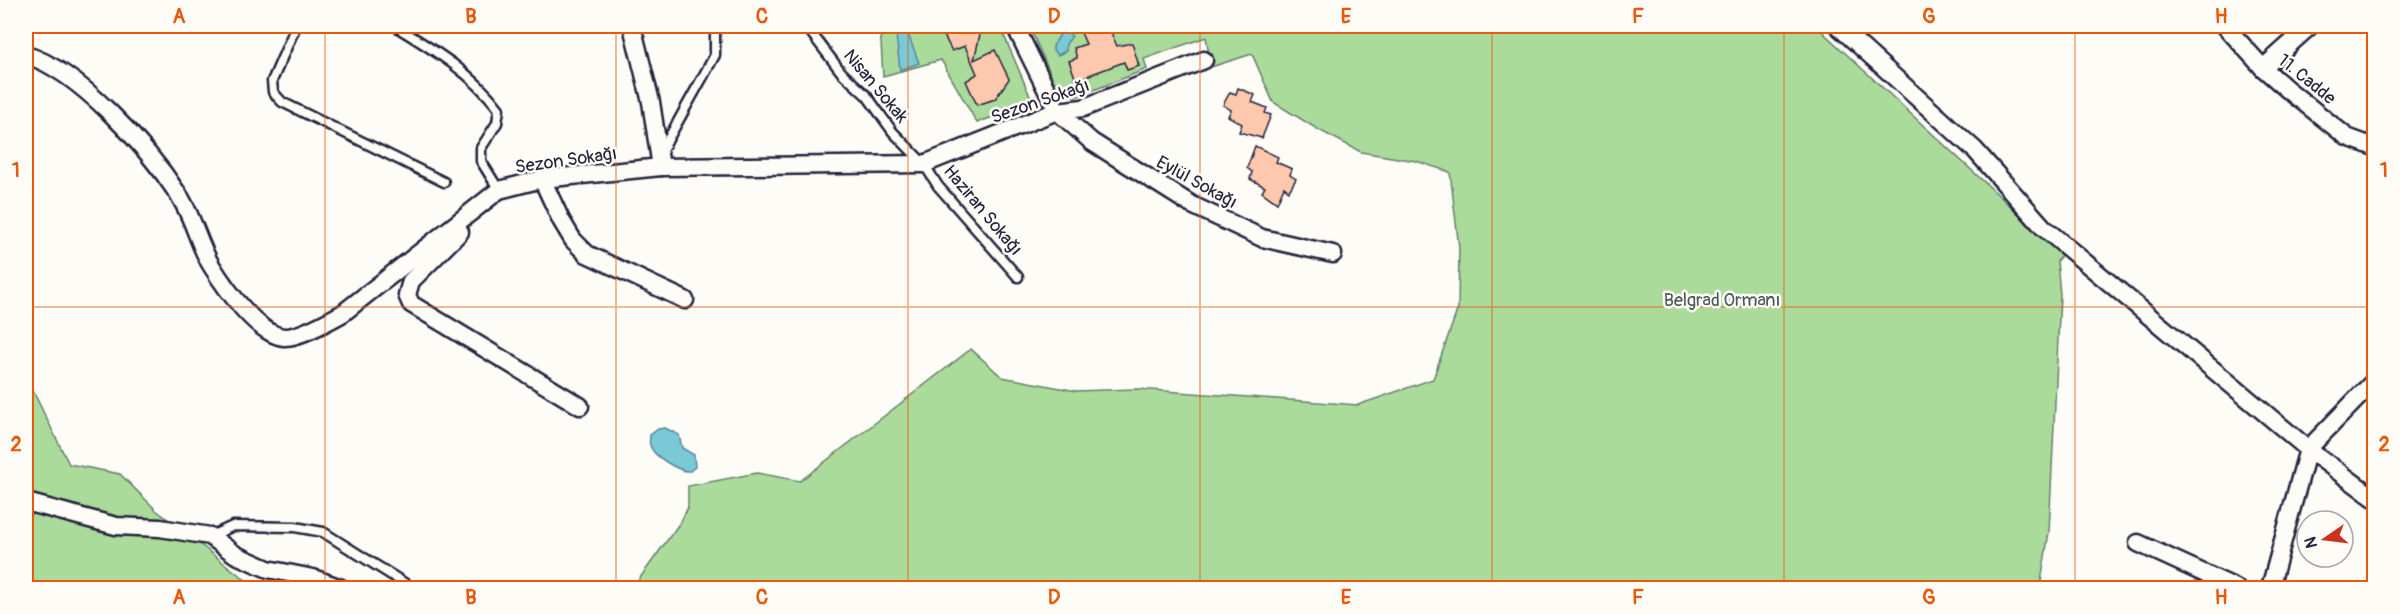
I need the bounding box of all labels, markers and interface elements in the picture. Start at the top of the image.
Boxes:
text: A [173,4,186,29]
text: B [465,4,477,29]
text: C [756,4,768,29]
text: D [1048,4,1061,29]
text: E [1341,4,1352,29]
text: F [1632,4,1644,29]
text: G [1922,4,1936,29]
text: H [2215,4,2228,29]
street label: Nisan Sokak [838,45,913,128]
street label: 11. Cadde [2273,49,2340,110]
street label: Sezon Sokağı [988,74,1092,129]
street label: Sezon Sokağı [514,142,618,179]
street label: Eylül Sokağı [1152,151,1241,214]
text: 1 [12,158,20,183]
text: 1 [2380,158,2388,183]
street label: Haziran Sokağı [938,160,1027,260]
park label: Belgrad Ormanı [1664,289,1780,312]
text: 2 [10,432,22,457]
text: 2 [2378,432,2390,457]
north arrow [2295,509,2355,569]
text: N [2300,535,2322,550]
text: A [173,585,186,610]
text: B [465,585,477,610]
text: C [756,585,768,610]
text: D [1048,585,1061,610]
text: E [1341,585,1352,610]
text: F [1632,585,1644,610]
text: G [1922,585,1936,610]
text: H [2215,585,2228,610]

